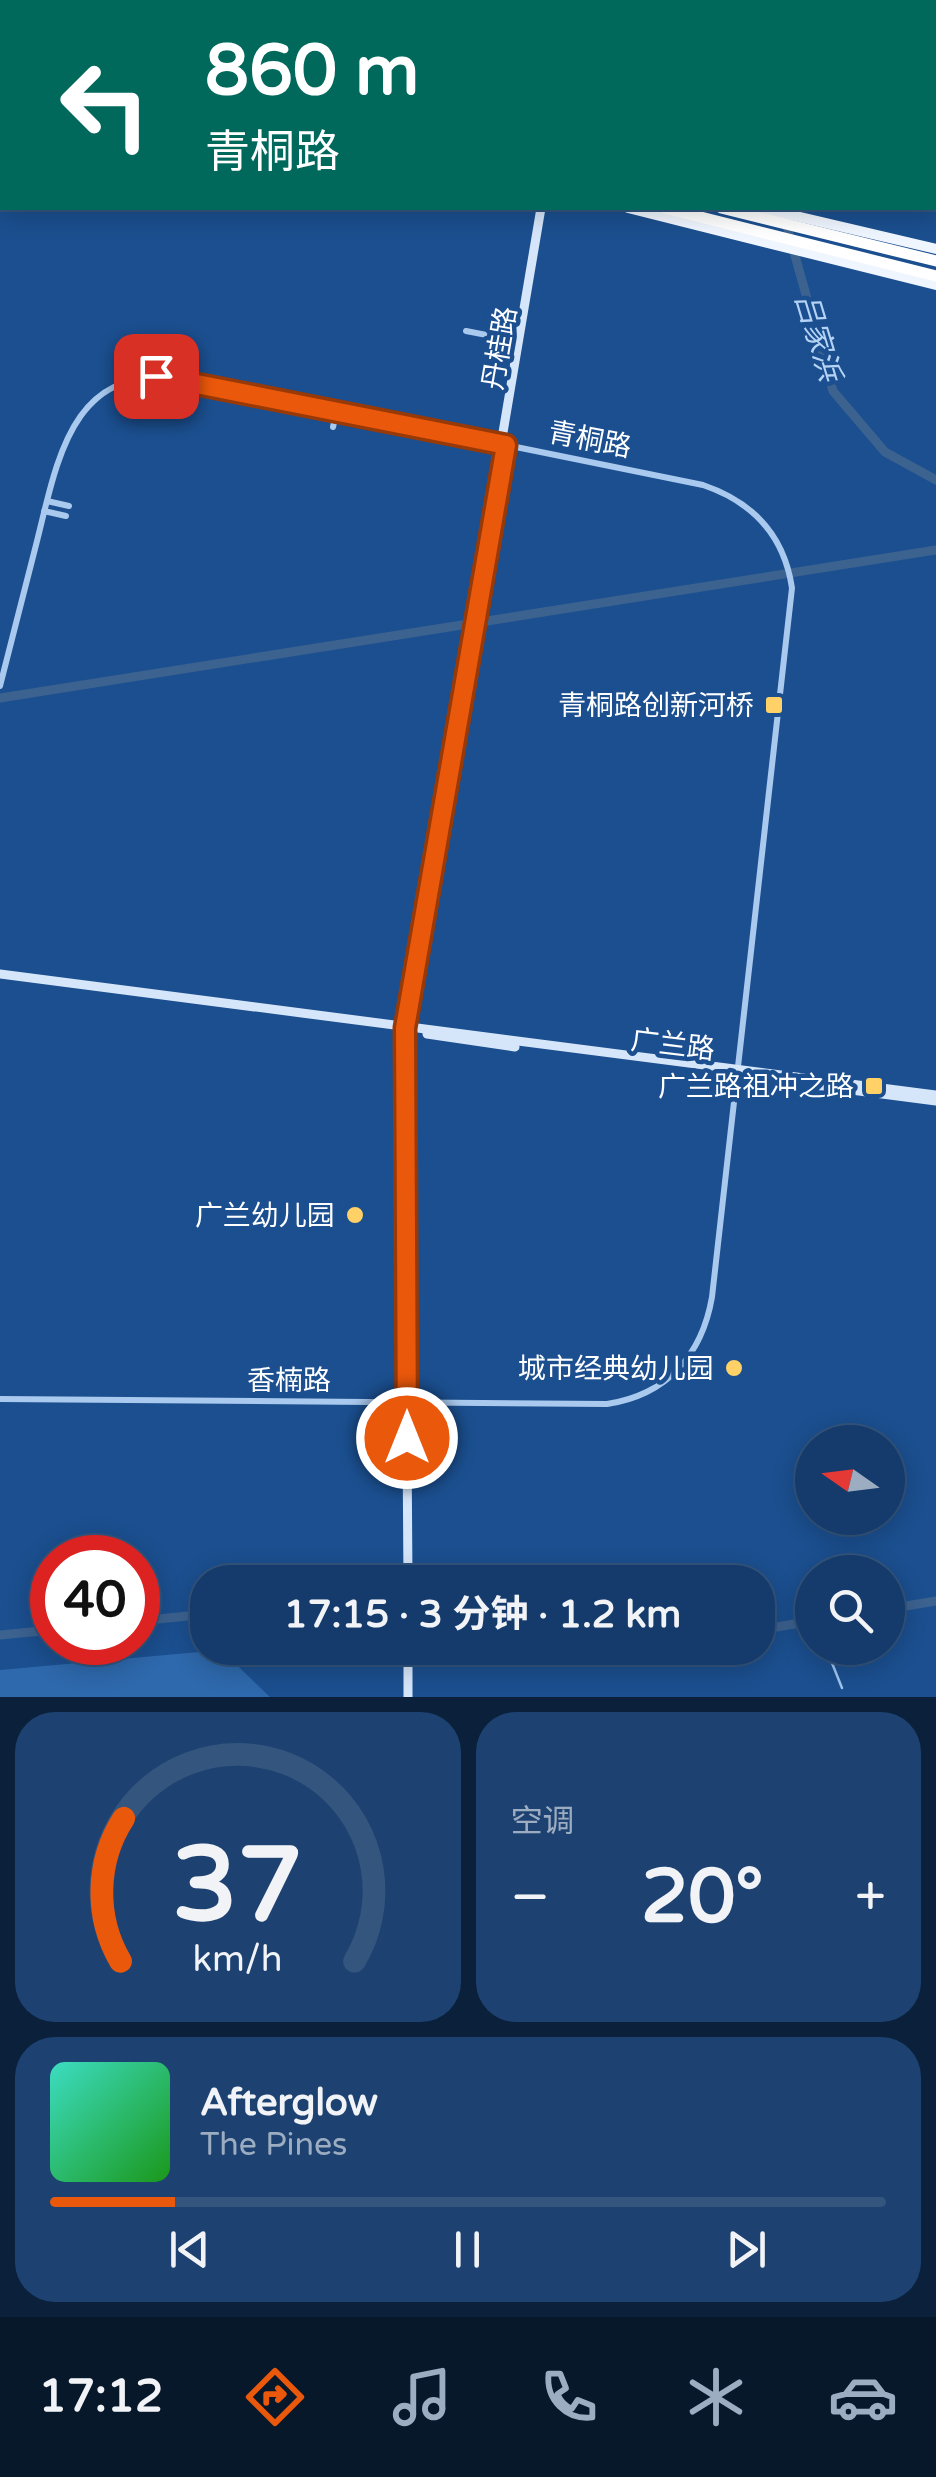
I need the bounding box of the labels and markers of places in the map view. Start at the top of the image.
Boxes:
pin [114,334,199,419]
place label: 青桐路创新河桥 [558,689,754,723]
marker: 青桐路创新河桥 [763,694,785,716]
place label: 广兰路祖冲之路 [658,1070,854,1104]
marker: 广兰路祖冲之路 [863,1075,885,1097]
place label: 广兰幼儿园 [195,1199,335,1233]
marker: 广兰幼儿园 [344,1204,366,1226]
place label: 城市经典幼儿园 [518,1352,714,1386]
marker: 城市经典幼儿园 [723,1357,745,1379]

